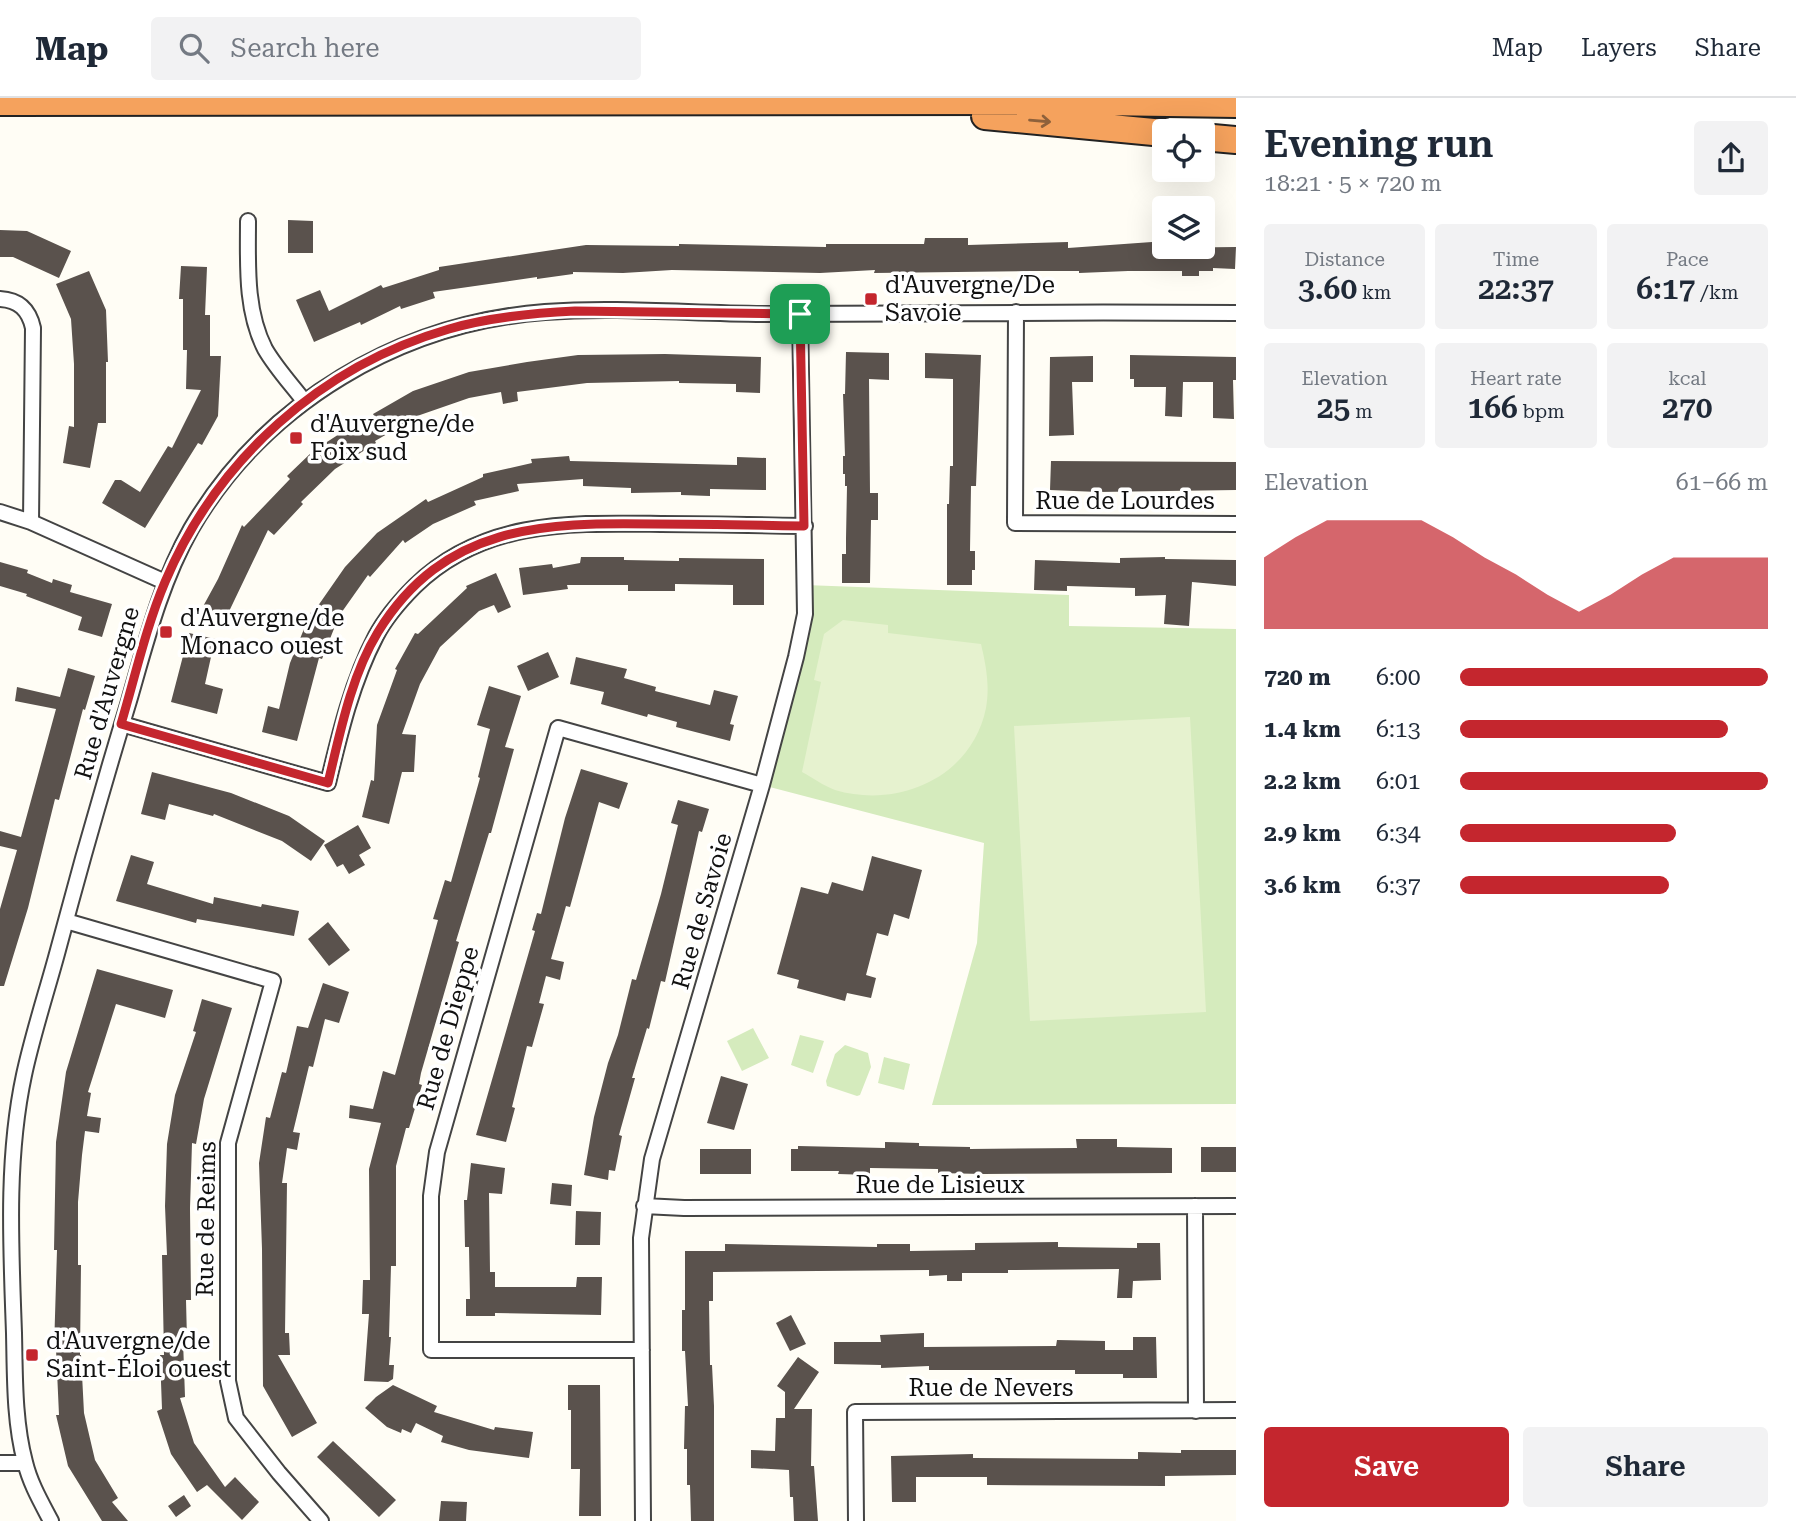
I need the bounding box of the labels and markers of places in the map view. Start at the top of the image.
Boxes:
place label: d'Auvergne/De Savoie [885,271,1055,327]
pin [770,284,830,344]
marker: d'Auvergne/De Savoie [863,291,879,307]
place label: d'Auvergne/de Foix sud [310,410,474,466]
marker: d'Auvergne/de Foix sud [288,430,304,446]
place label: d'Auvergne/de Monaco ouest [180,604,344,660]
marker: d'Auvergne/de Monaco ouest [158,624,174,640]
place label: d'Auvergne/de Saint-Éloi ouest [46,1327,231,1383]
marker: d'Auvergne/de Saint-Éloi ouest [24,1347,40,1363]

